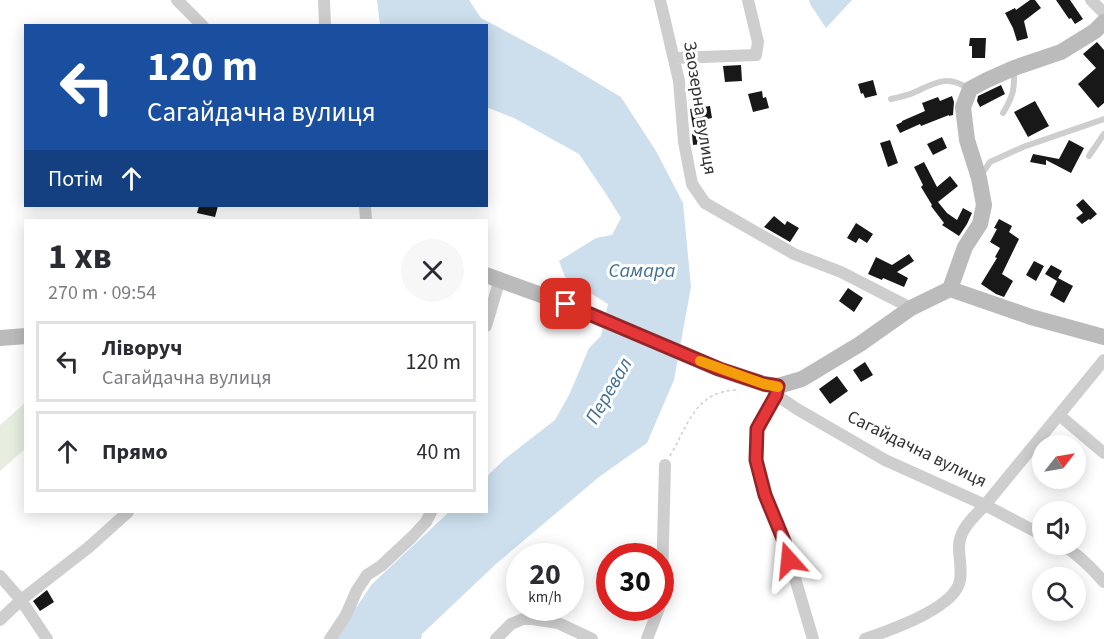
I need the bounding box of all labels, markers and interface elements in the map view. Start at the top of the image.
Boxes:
text: 120 m [147,37,258,97]
street label: Заозерна вулиця [677,40,723,176]
icon: left [48,48,126,126]
text: Сагайдачна вулиця [147,93,376,132]
icon: ahead [115,162,148,195]
text: Потім [48,163,103,195]
text: 1 хв [48,231,112,282]
button: close [401,239,464,302]
water label: Самара [609,257,676,285]
pin [540,278,591,329]
text: 270 m · 09:54 [48,279,156,307]
icon: arrive [549,287,582,320]
text: Ліворуч [102,332,182,364]
icon: left [51,345,84,378]
text: 120 m [406,346,461,378]
water label: Перевал [579,352,639,430]
text: Сагайдачна вулиця [102,364,271,392]
street label: Сагайдачна вулиця [843,404,991,494]
icon: ahead [51,435,84,468]
north arrow [1032,435,1086,489]
map controls [1032,435,1086,621]
text: Прямо [102,436,168,468]
text: 40 m [416,436,461,468]
button: sound [1032,501,1086,555]
position arrow [757,528,821,592]
speed limit sign: 30 [596,543,674,621]
text: 20 [529,553,561,596]
button: search [1032,567,1086,621]
text: km/h [528,587,562,608]

